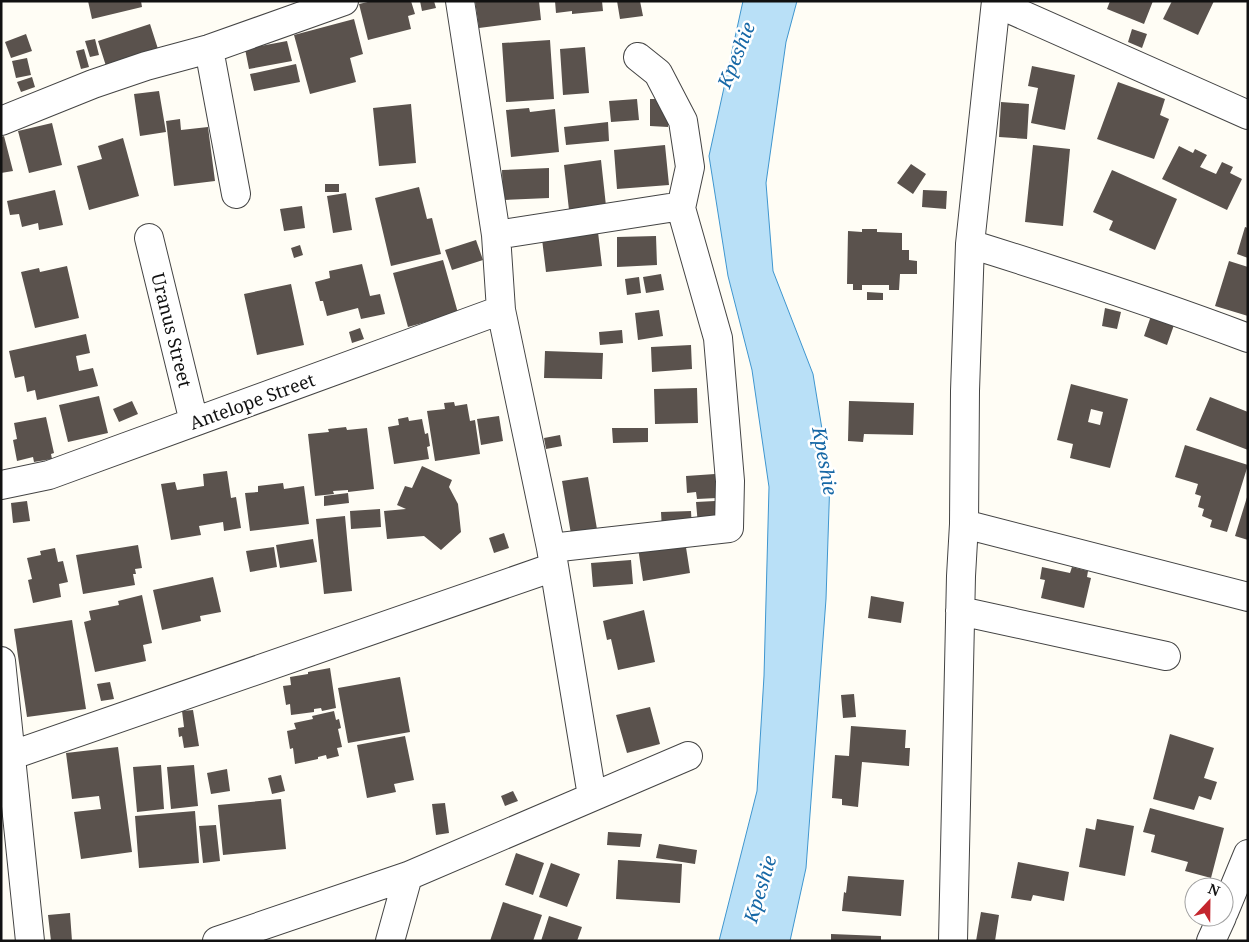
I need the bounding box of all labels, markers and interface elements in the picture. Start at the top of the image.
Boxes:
water label: Kpeshie [711,18,761,93]
street label: Uranus Street [146,270,198,390]
street label: Antelope Street [186,367,318,435]
water label: Kpeshie [806,424,844,497]
water label: Kpeshie [737,852,783,927]
north arrow [1184,877,1234,927]
text: N [1205,879,1223,900]

